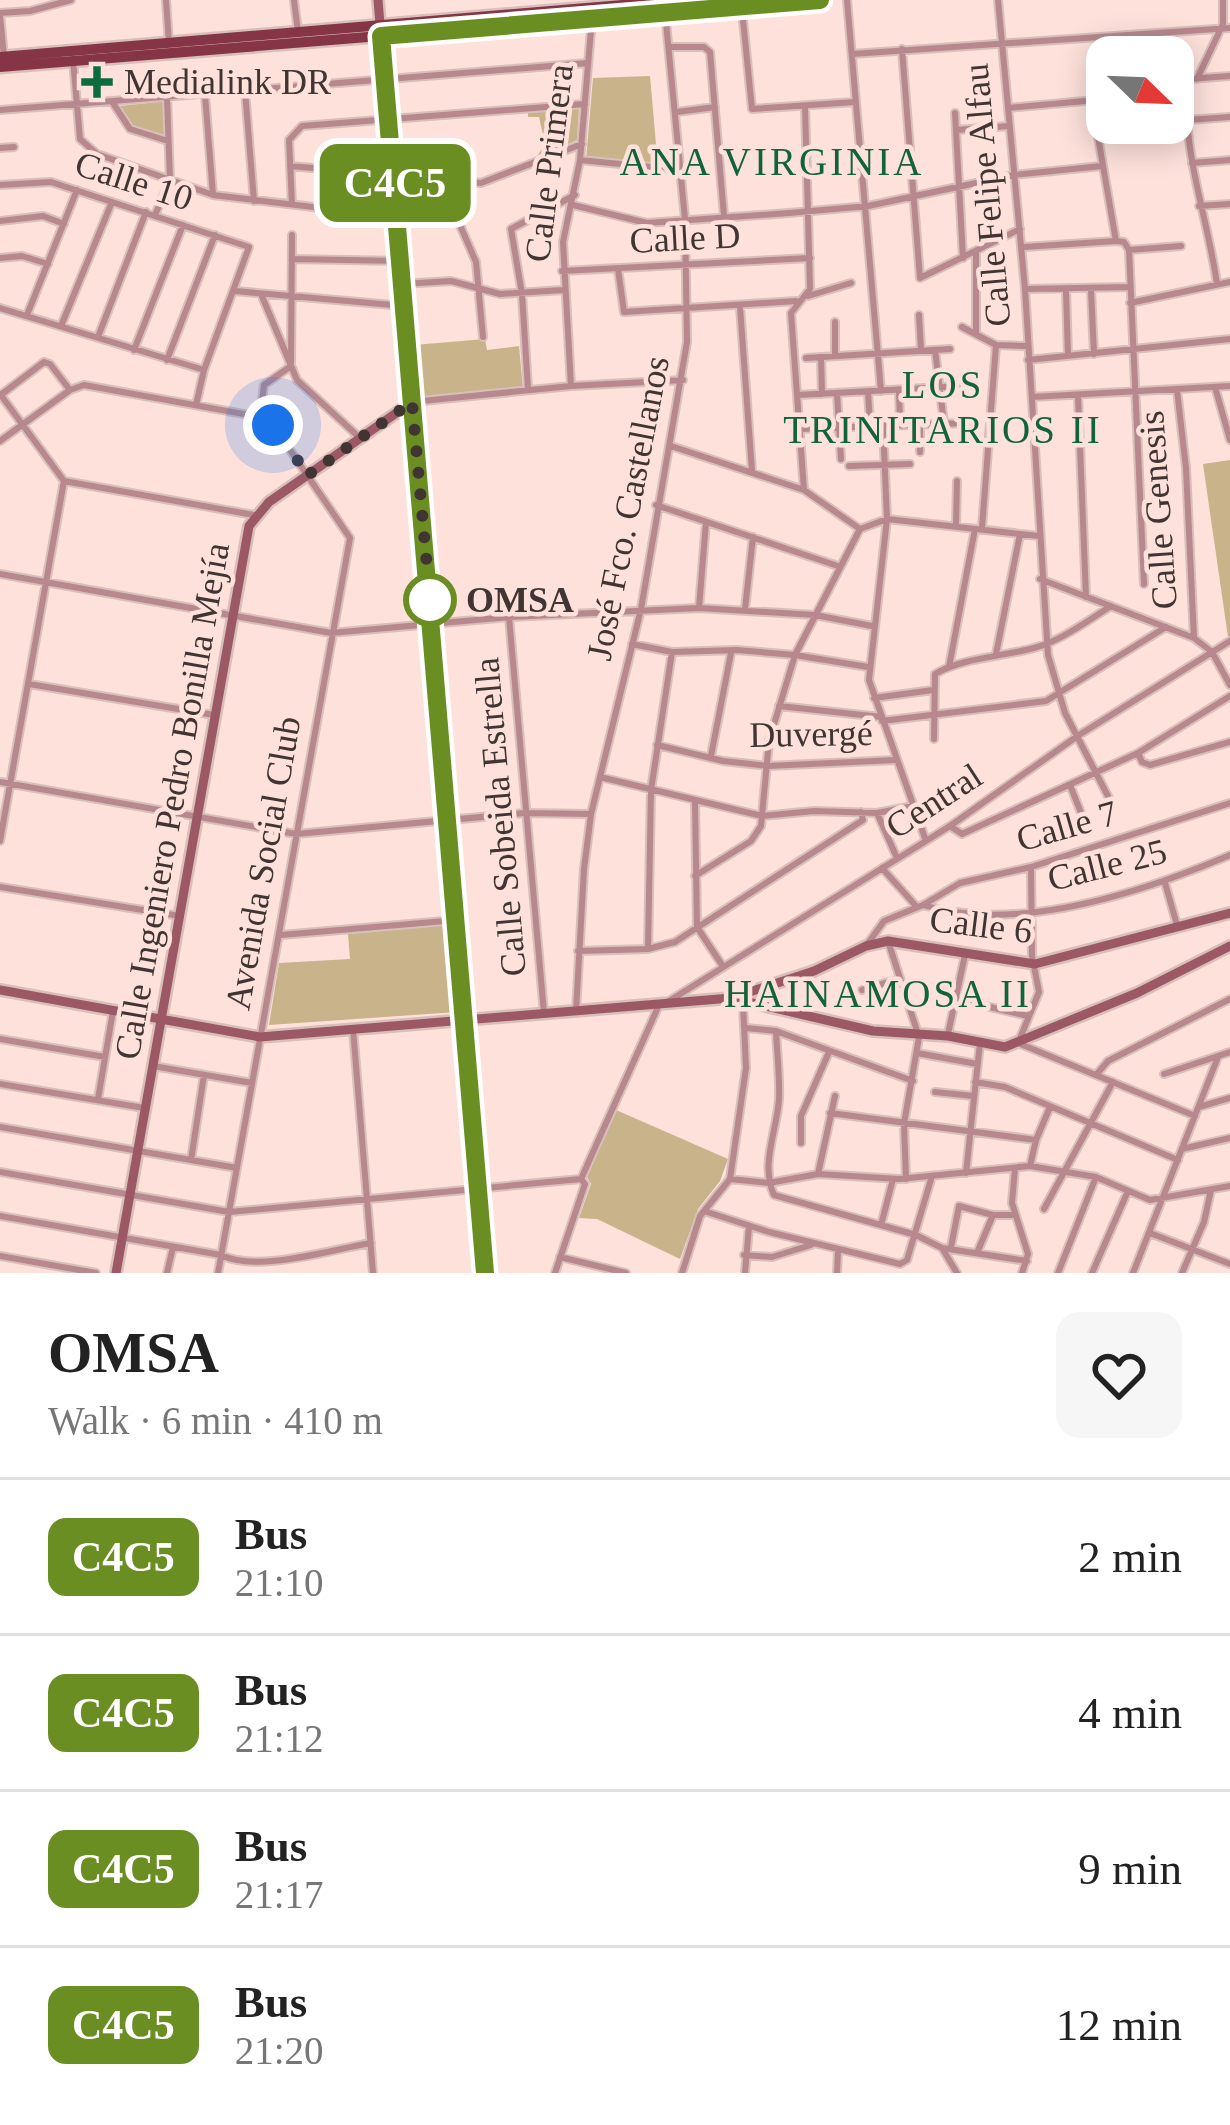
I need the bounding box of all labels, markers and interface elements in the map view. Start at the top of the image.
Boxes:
north arrow [1086,36,1194,144]
map controls [1086,36,1194,144]
place label: Medialink DR [124,62,331,102]
street label: Calle Primera [517,62,581,264]
street label: Calle Felipe Alfau [956,62,1018,328]
marker: Medialink DR [81,66,113,98]
district label: ANA VIRGINIA [619,140,925,183]
street label: Calle 10 [70,143,198,219]
line badge: C4C5 [311,144,479,222]
text: C4C5 [344,160,446,206]
street label: Calle D [629,215,741,261]
street label: José Fco. Castellanos [579,353,677,663]
district label: LOS TRINITARIOS II [783,363,1103,451]
your location [243,395,303,455]
street label: Calle Genesis [1131,409,1185,611]
street label: Calle Ingeniero Pedro Bonilla Mejía [107,540,237,1062]
marker: OMSA [405,575,455,625]
place label: OMSA [466,580,574,620]
street label: Calle Sobeida Estrella [466,656,534,978]
street label: Avenida Social Club [217,713,309,1013]
street label: Duvergé [749,713,873,755]
street label: Central [879,755,989,847]
street label: Calle 7 [1012,793,1122,859]
street label: Calle 25 [1043,831,1171,899]
street label: Calle 6 [927,899,1035,951]
district label: HAINAMOSA II [724,972,1032,1015]
button: heart [1056,1312,1182,1438]
text: OMSA [48,1321,219,1384]
text: Walk · 6 min · 410 m [48,1399,383,1442]
text: Bus [235,1509,307,1559]
text: 2 min [1078,1532,1182,1582]
text: C4C5 [72,1534,175,1580]
text: 21:10 [235,1561,324,1604]
text: Bus [235,1665,307,1715]
text: 4 min [1078,1688,1182,1738]
text: C4C5 [72,1690,175,1736]
text: 21:12 [235,1717,324,1760]
text: Bus [235,1821,307,1871]
text: 9 min [1078,1844,1182,1894]
text: C4C5 [72,1846,175,1892]
text: 21:17 [235,1873,324,1916]
text: Bus [235,1977,307,2027]
text: 12 min [1056,2000,1182,2050]
text: C4C5 [72,2002,175,2048]
text: 21:20 [235,2029,324,2072]

